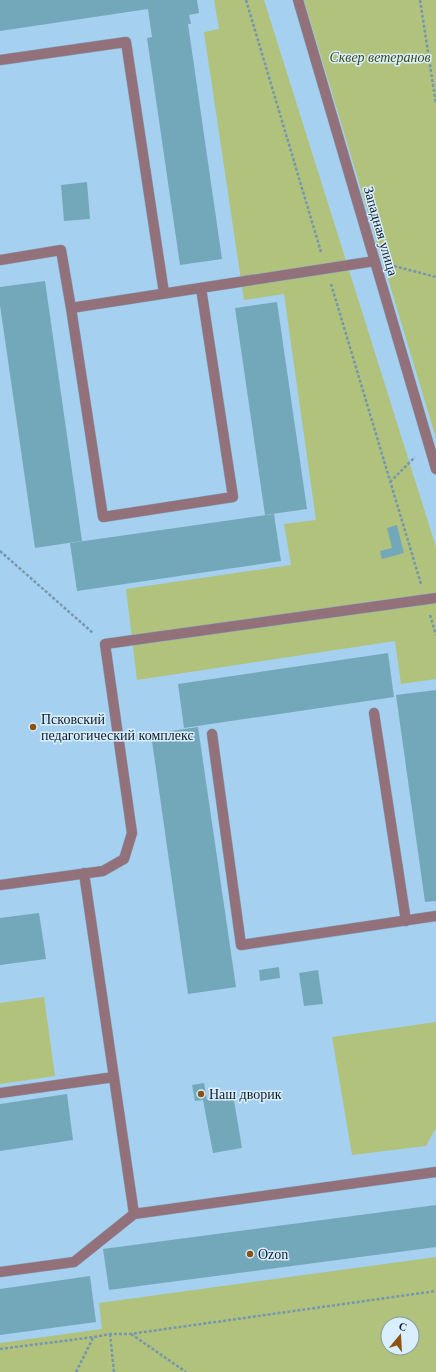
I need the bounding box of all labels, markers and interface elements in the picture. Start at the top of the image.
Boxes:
park label: Сквер ветеранов [329,50,431,65]
street label: Западная улица [361,185,401,278]
place label: Псковский педагогический комплекс [41,712,194,743]
marker: Псковский педагогический комплекс [28,722,38,732]
place label: Наш дворик [209,1087,282,1102]
marker: Наш дворик [196,1089,206,1099]
place label: Ozon [258,1247,288,1262]
marker: Ozon [245,1249,255,1259]
north arrow [380,1316,420,1356]
text: С [397,1320,409,1333]

